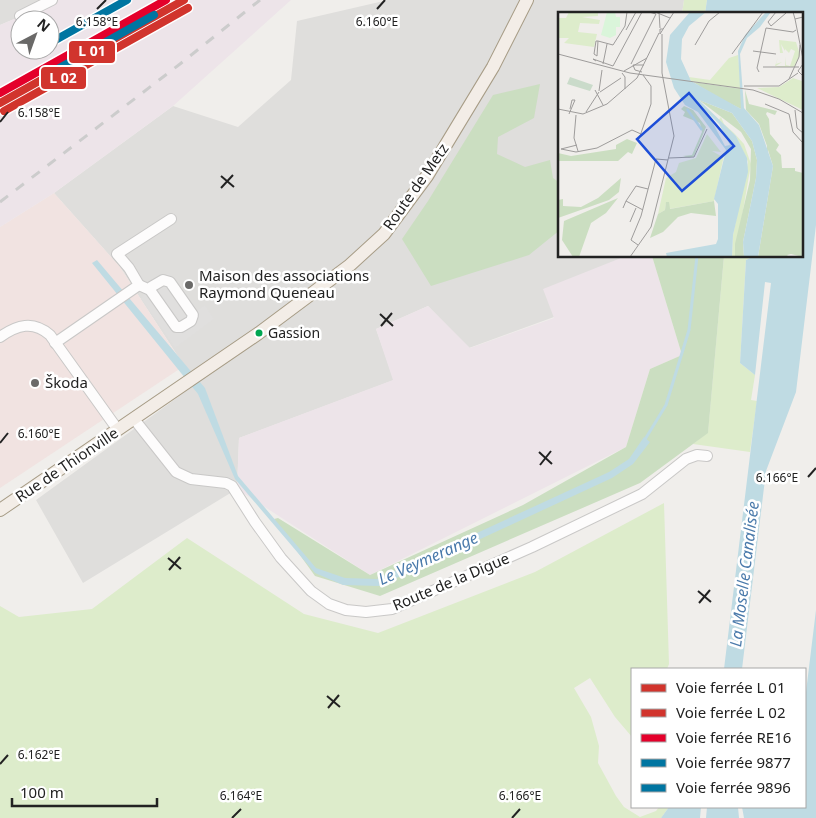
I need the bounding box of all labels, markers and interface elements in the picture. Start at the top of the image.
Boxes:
north arrow [10,10,60,60]
inset map [558,12,804,258]
text: 6.158°E [76,13,118,30]
text: 6.160°E [356,13,398,30]
text: N [33,14,54,36]
line badge: L 01 [68,40,116,64]
text: L 01 [78,41,106,60]
line badge: L 02 [40,66,87,90]
text: L 02 [49,68,77,87]
text: 6.158°E [18,104,60,121]
street label: Route de Metz [378,139,453,234]
place label: Maison des associations Raymond Queneau [199,265,369,302]
marker: Maison des associations Raymond Queneau [183,279,195,291]
place label: Gassion [268,323,320,342]
marker: Gassion [254,328,264,338]
place label: Škoda [45,372,88,392]
marker: Škoda [29,377,41,389]
street label: Rue de Thionville [11,422,122,506]
text: 6.160°E [18,425,60,442]
text: 6.166°E [756,469,798,486]
water label: La Moselle Canalisée [724,500,764,648]
water label: Le Veymerange [375,526,481,590]
street label: Route de la Digue [389,547,512,615]
legend [631,668,806,808]
text: Voie ferrée L 01 [676,677,785,697]
text: Voie ferrée L 02 [676,702,785,722]
text: Voie ferrée RE16 [676,727,791,747]
text: 6.162°E [18,746,60,763]
text: Voie ferrée 9877 [676,752,791,772]
scale bar [12,776,158,808]
text: Voie ferrée 9896 [676,777,791,797]
text: 100 m [20,782,64,802]
text: 6.164°E [220,787,262,804]
text: 6.166°E [499,787,541,804]

